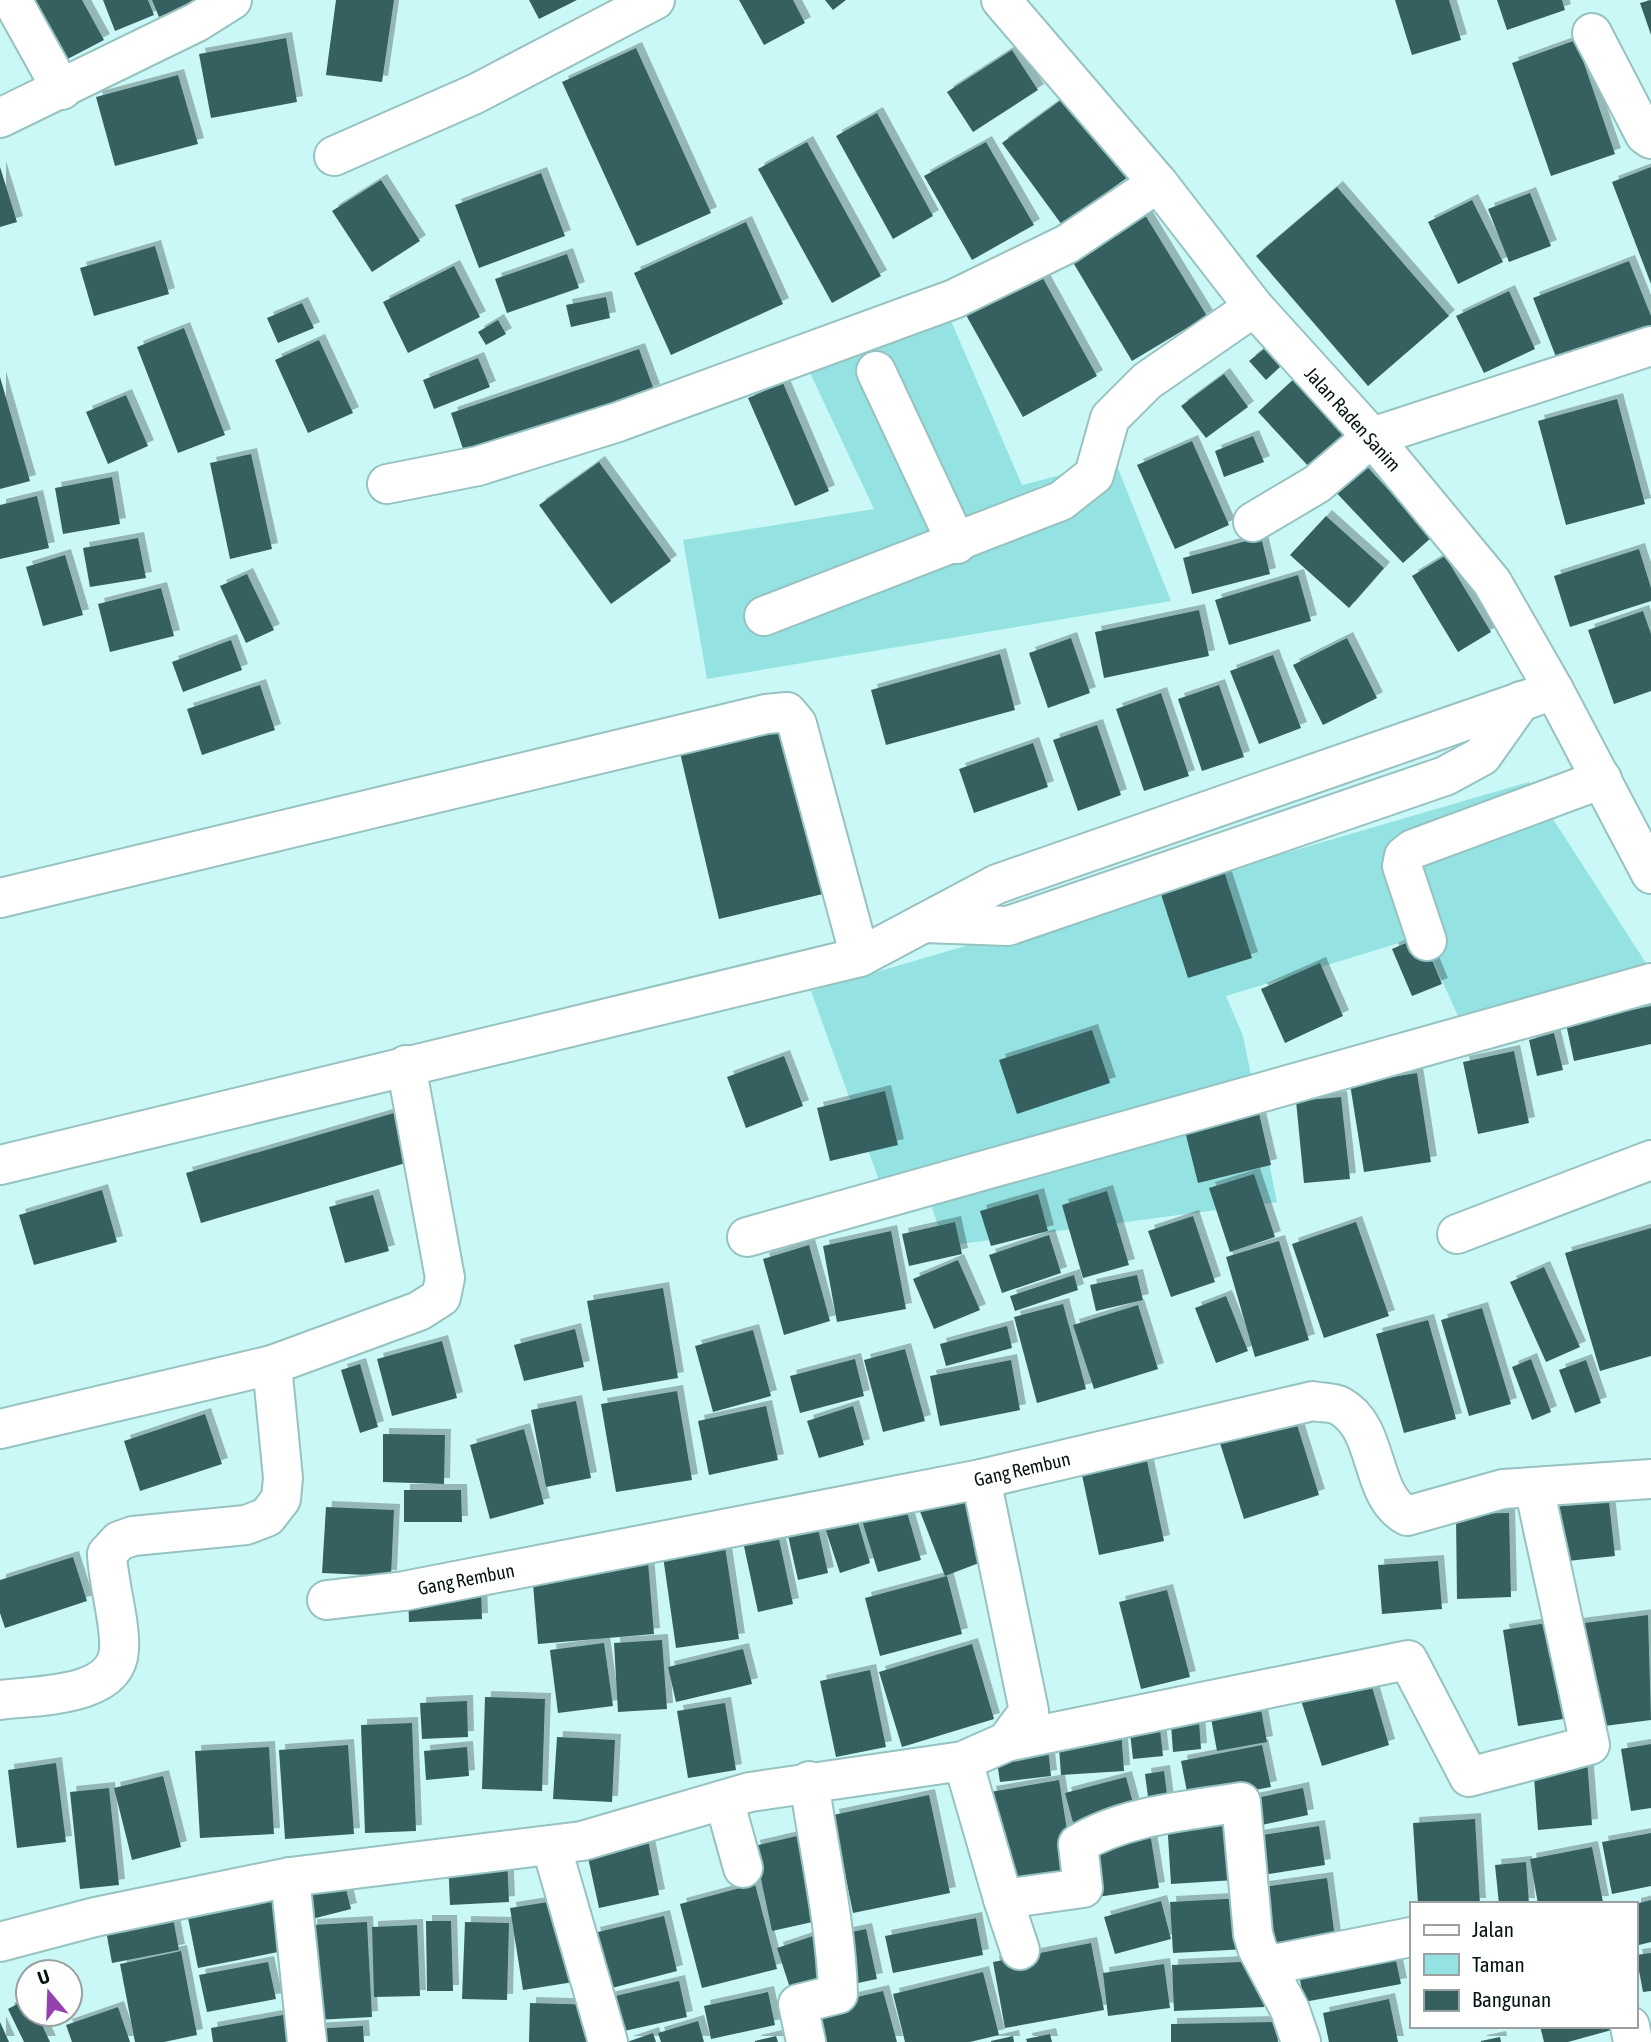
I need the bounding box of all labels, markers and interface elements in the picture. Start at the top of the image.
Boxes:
street label: Jalan Raden Sanim [1301,362,1405,476]
street label: Gang Rembun [972,1447,1072,1491]
street label: Gang Rembun [416,1559,516,1599]
legend [1410,1902,1637,2028]
text: Jalan [1472,1917,1514,1941]
text: Taman [1472,1952,1525,1976]
north arrow [14,1958,84,2028]
text: U [35,1965,52,1989]
text: Bangunan [1472,1987,1551,2011]

